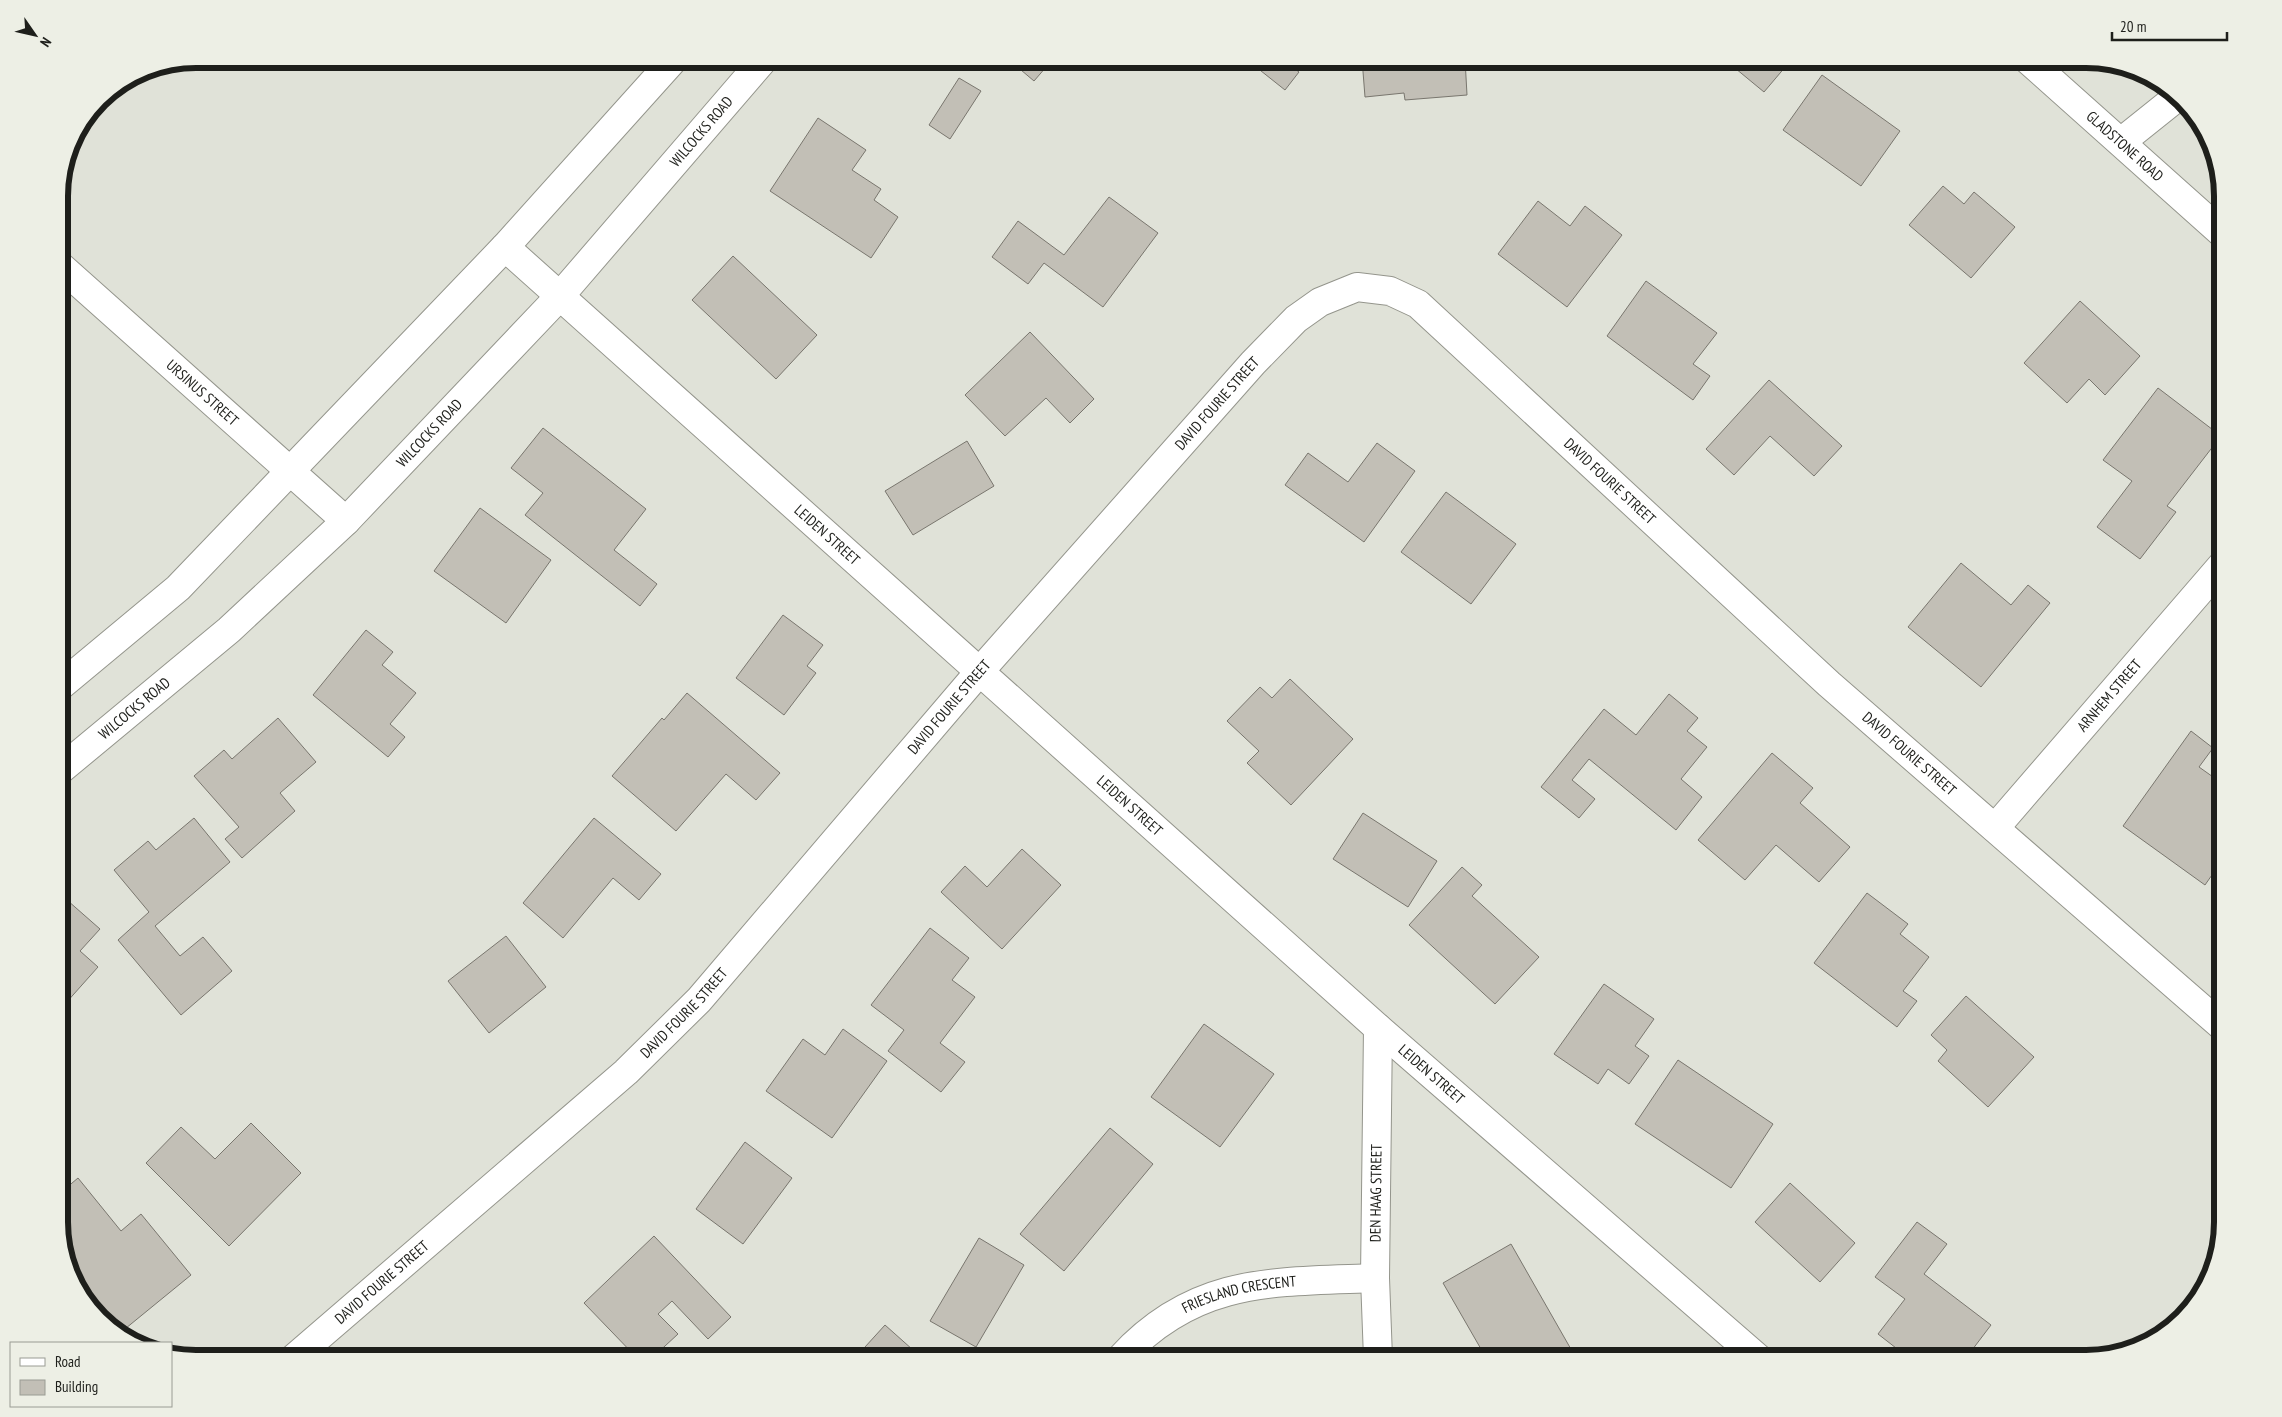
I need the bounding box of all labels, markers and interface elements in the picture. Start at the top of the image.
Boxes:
north arrow [10,10,60,60]
scale bar [2112,10,2227,42]
text: 20 m [2120,17,2146,36]
text: N [36,34,55,50]
street label: WILCOCKS ROAD [665,92,737,171]
street label: GLADSTONE ROAD [2083,107,2168,185]
street label: DAVID FOURIE STREET [1171,352,1263,454]
street label: URSINUS STREET [163,355,243,430]
street label: WILCOCKS ROAD [392,395,466,471]
street label: DAVID FOURIE STREET [1560,434,1660,528]
street label: LEIDEN STREET [791,500,864,569]
street label: DAVID FOURIE STREET [903,655,995,758]
street label: ARNHEM STREET [2073,655,2146,735]
street label: WILCOCKS ROAD [94,673,174,743]
street label: DAVID FOURIE STREET [1859,707,1961,800]
street label: LEIDEN STREET [1093,771,1167,840]
street label: DAVID FOURIE STREET [636,963,732,1062]
street label: LEIDEN STREET [1395,1040,1469,1108]
street label: DEN HAAG STREET [1365,1144,1386,1242]
street label: DAVID FOURIE STREET [331,1236,433,1328]
street label: FRIESLAND CRESCENT [1178,1271,1297,1317]
legend [10,1342,172,1407]
text: Road [55,1352,81,1371]
text: Building [55,1377,98,1396]

